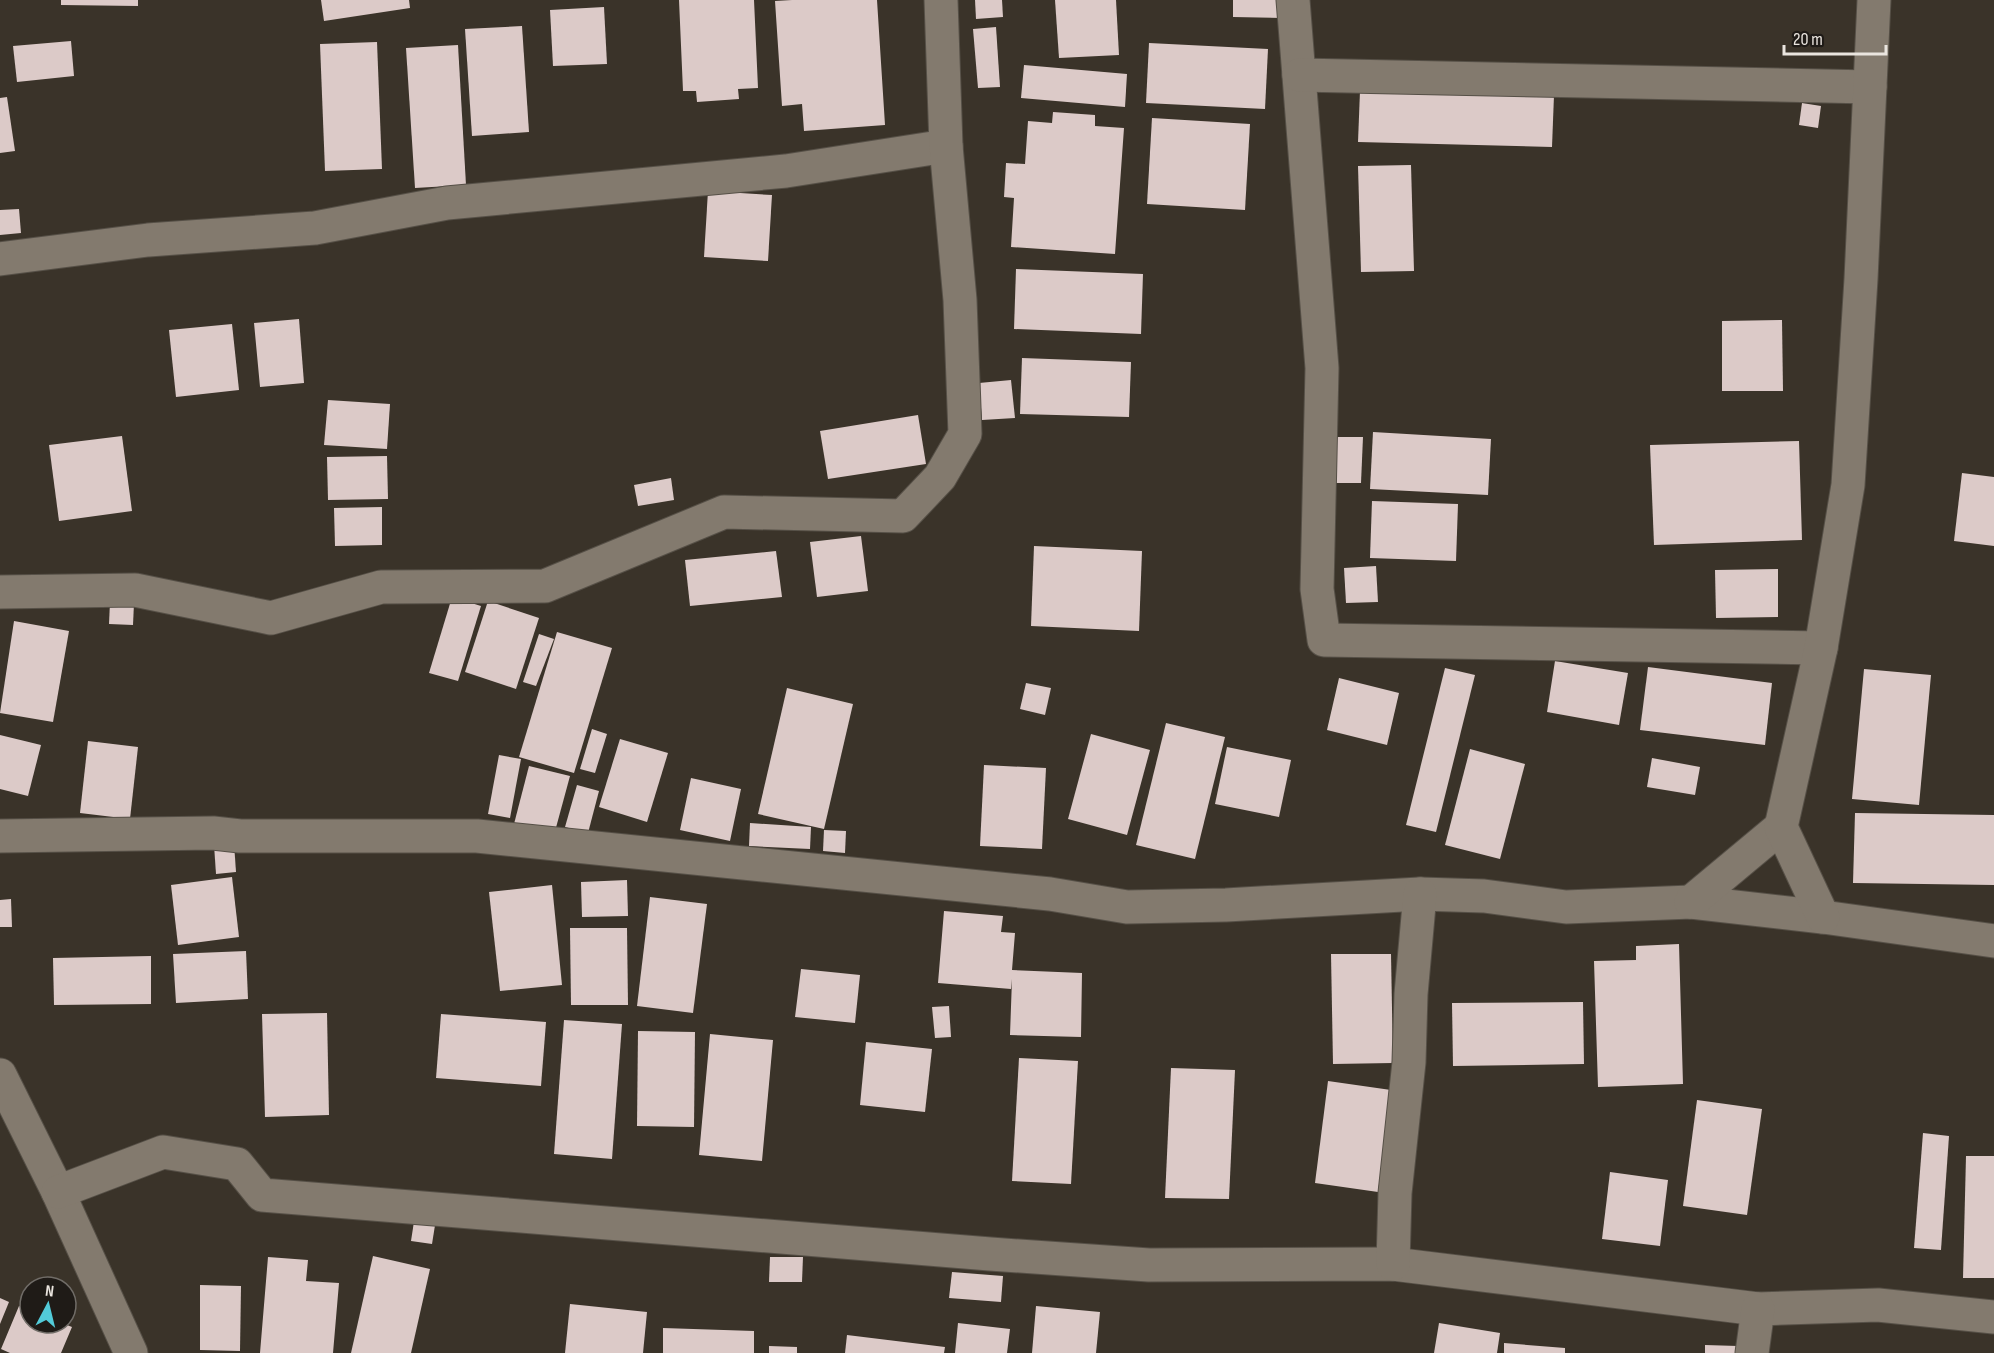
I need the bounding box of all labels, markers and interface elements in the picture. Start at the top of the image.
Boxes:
scale bar [1784,18,1886,56]
text: 20 m [1793,29,1823,50]
north arrow [18,1275,78,1335]
text: N [44,1282,55,1302]

